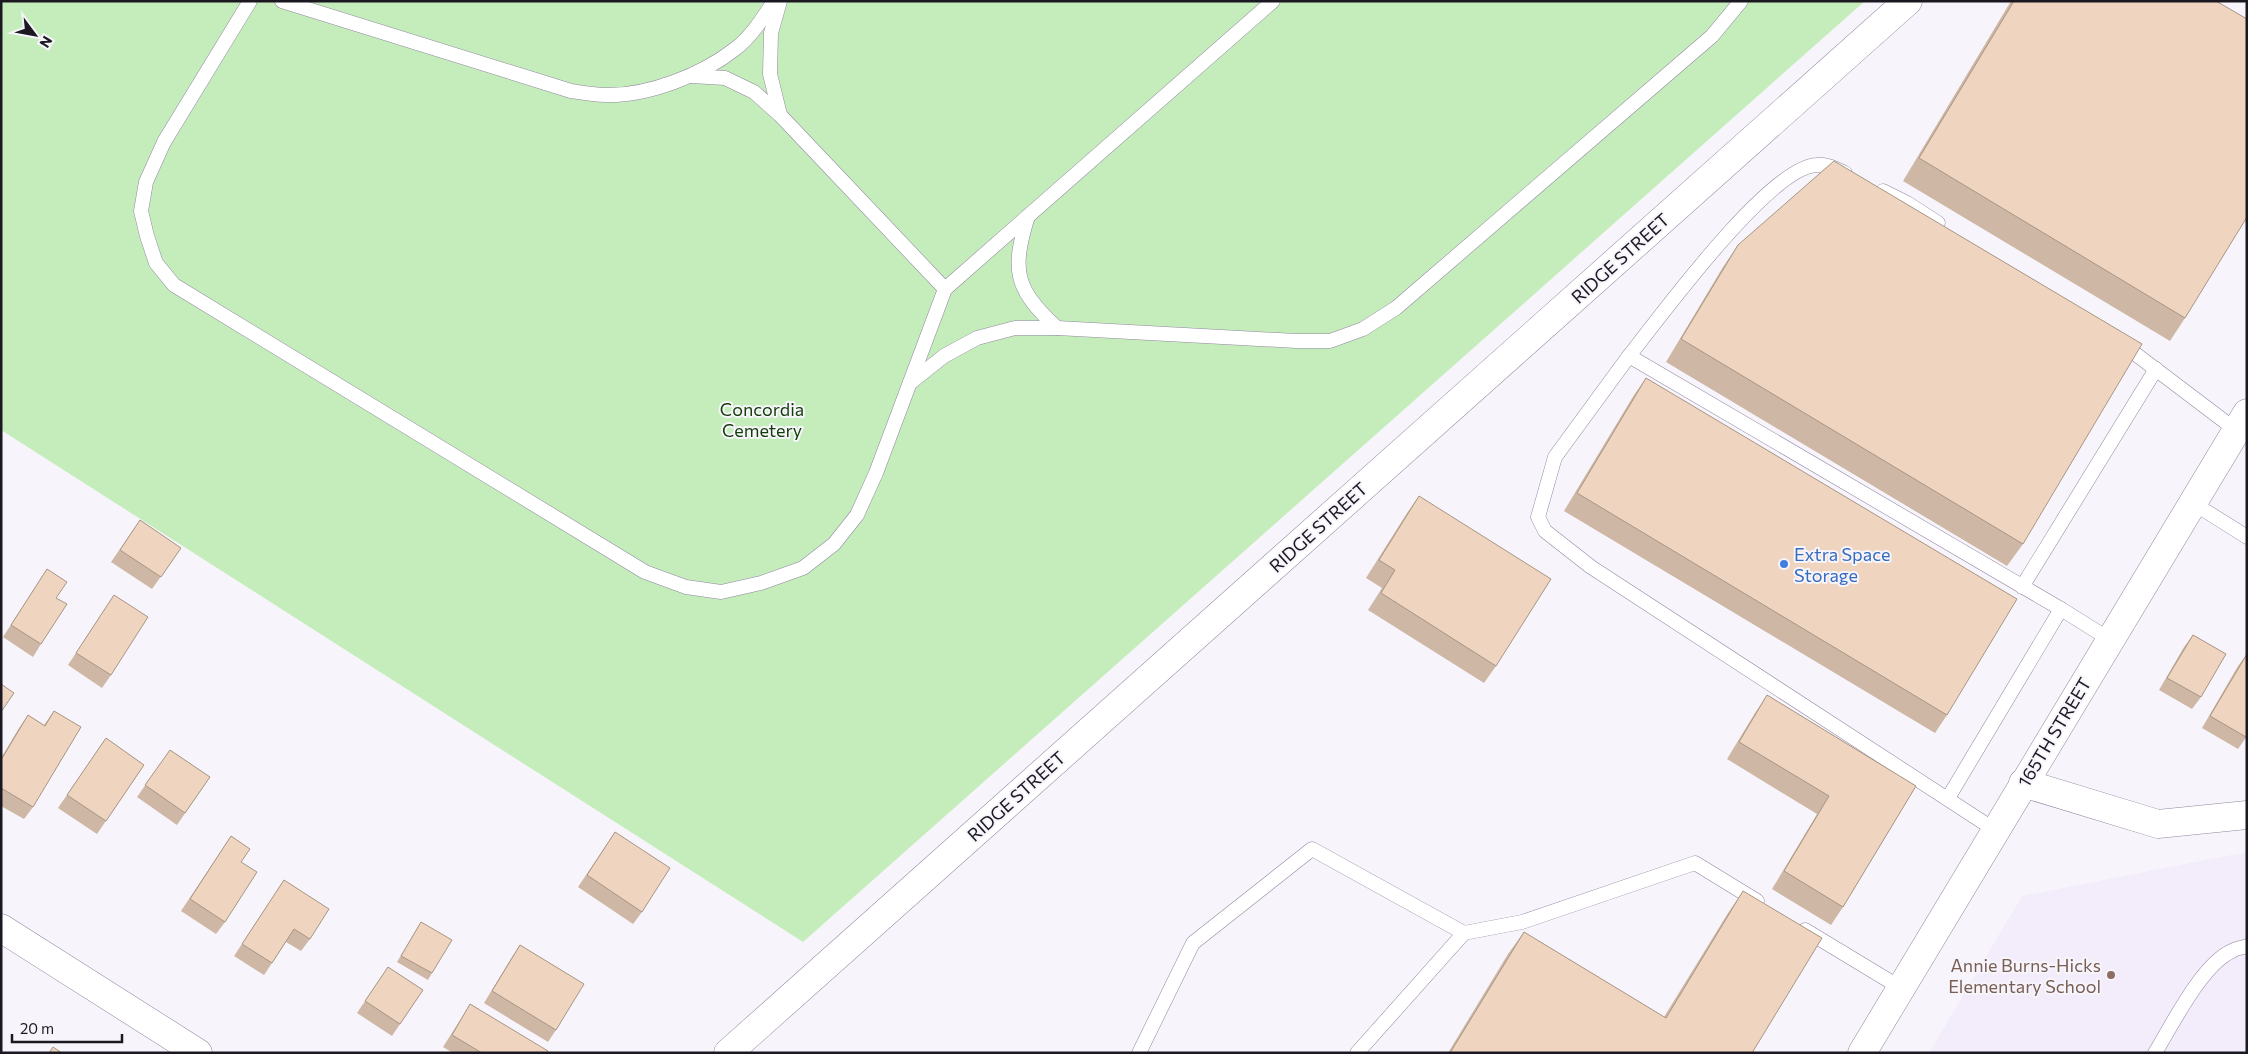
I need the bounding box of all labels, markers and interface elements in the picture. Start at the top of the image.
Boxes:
north arrow [10,10,60,60]
text: N [36,33,56,51]
street label: RIDGE STREET [1566,208,1674,308]
park label: Concordia Cemetery [720,398,804,441]
street label: RIDGE STREET [1264,477,1372,577]
place label: Extra Space Storage [1794,543,1891,586]
marker: Extra Space Storage [1778,558,1790,570]
street label: 165TH STREET [2013,673,2095,791]
street label: RIDGE STREET [962,746,1070,846]
place label: Annie Burns-Hicks Elementary School [1948,954,2101,997]
marker: Annie Burns-Hicks Elementary School [2105,969,2117,981]
scale bar [12,1012,122,1044]
text: 20 m [20,1019,54,1037]

